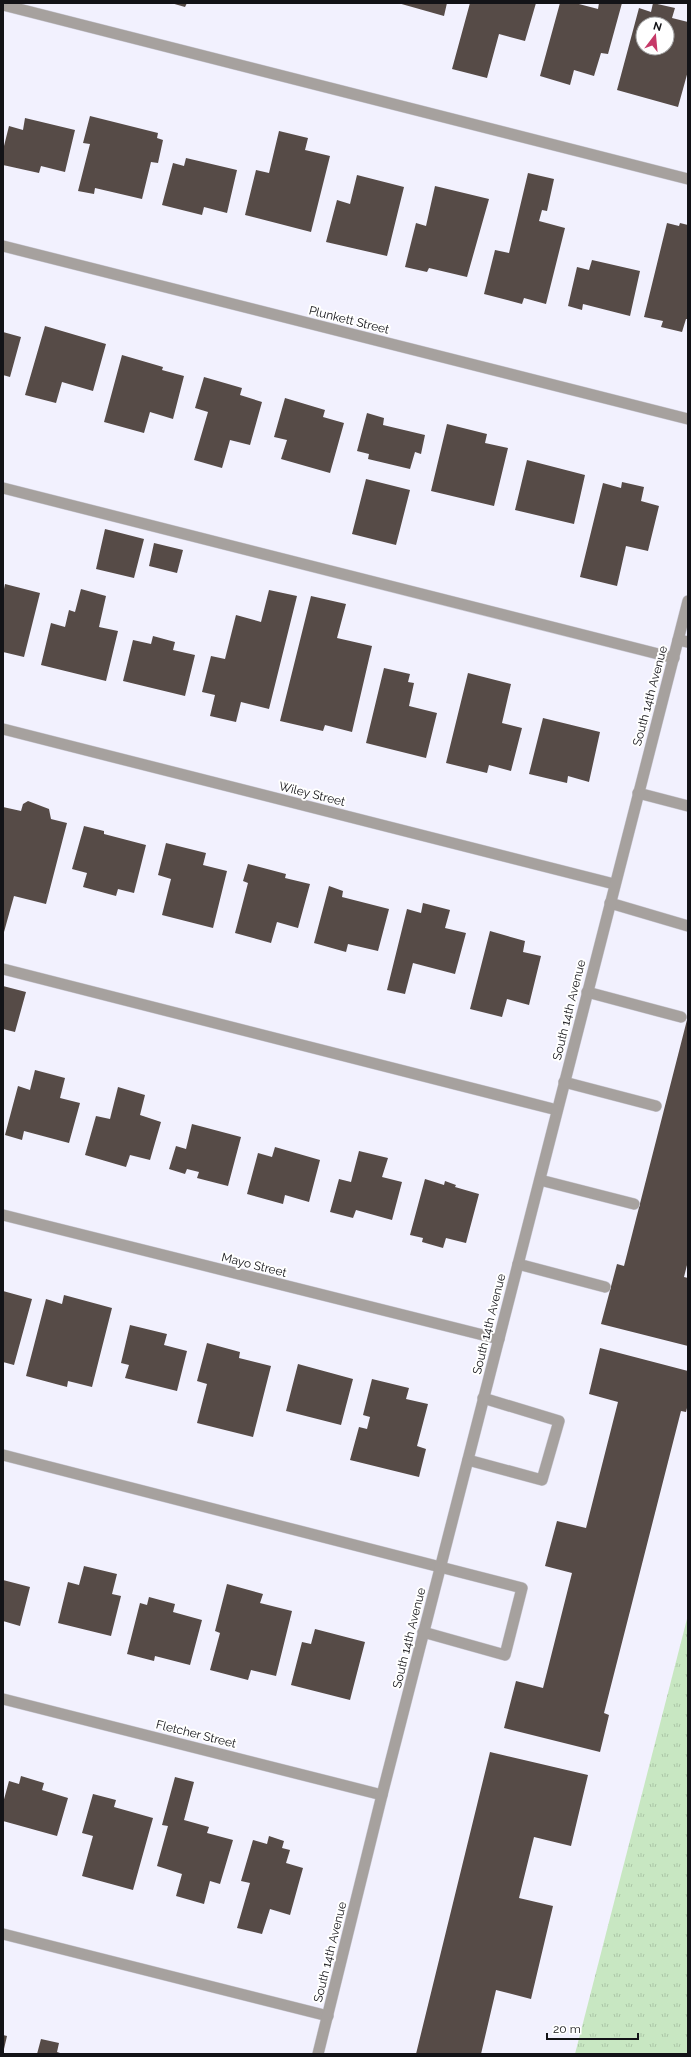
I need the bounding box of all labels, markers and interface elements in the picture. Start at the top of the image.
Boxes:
north arrow [635,16,675,56]
text: N [652,19,663,34]
street label: Plunkett Street [307,303,391,337]
street label: South 14th Avenue [630,644,670,748]
street label: Wiley Street [277,779,347,809]
street label: South 14th Avenue [550,958,588,1062]
street label: Mayo Street [220,1250,288,1280]
street label: South 14th Avenue [470,1272,508,1376]
street label: South 14th Avenue [390,1586,428,1690]
street label: Fletcher Street [154,1717,238,1751]
street label: South 14th Avenue [311,1900,349,2004]
scale bar [547,2015,638,2041]
text: 20 m [553,2022,581,2036]

